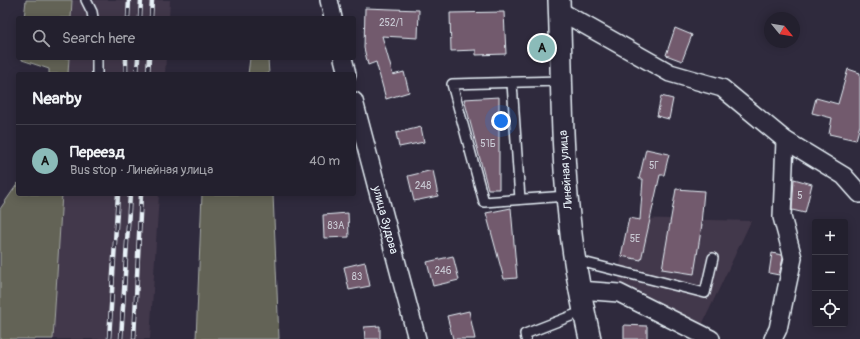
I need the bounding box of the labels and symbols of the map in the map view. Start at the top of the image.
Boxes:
north arrow [764,12,800,48]
house number: 252/1 [379,17,403,29]
pin: A [529,33,555,63]
your location [491,111,511,131]
street label: Линейная улица [556,129,576,211]
house number: 51Б [480,138,496,150]
house number: 5Г [649,160,659,172]
house number: 248 [415,180,431,192]
street label: улица Зудова [368,183,401,256]
house number: 5 [797,190,803,202]
house number: 83А [327,220,345,232]
house number: 5Е [630,233,640,245]
house number: 246 [434,265,452,277]
house number: 83 [352,271,363,283]

